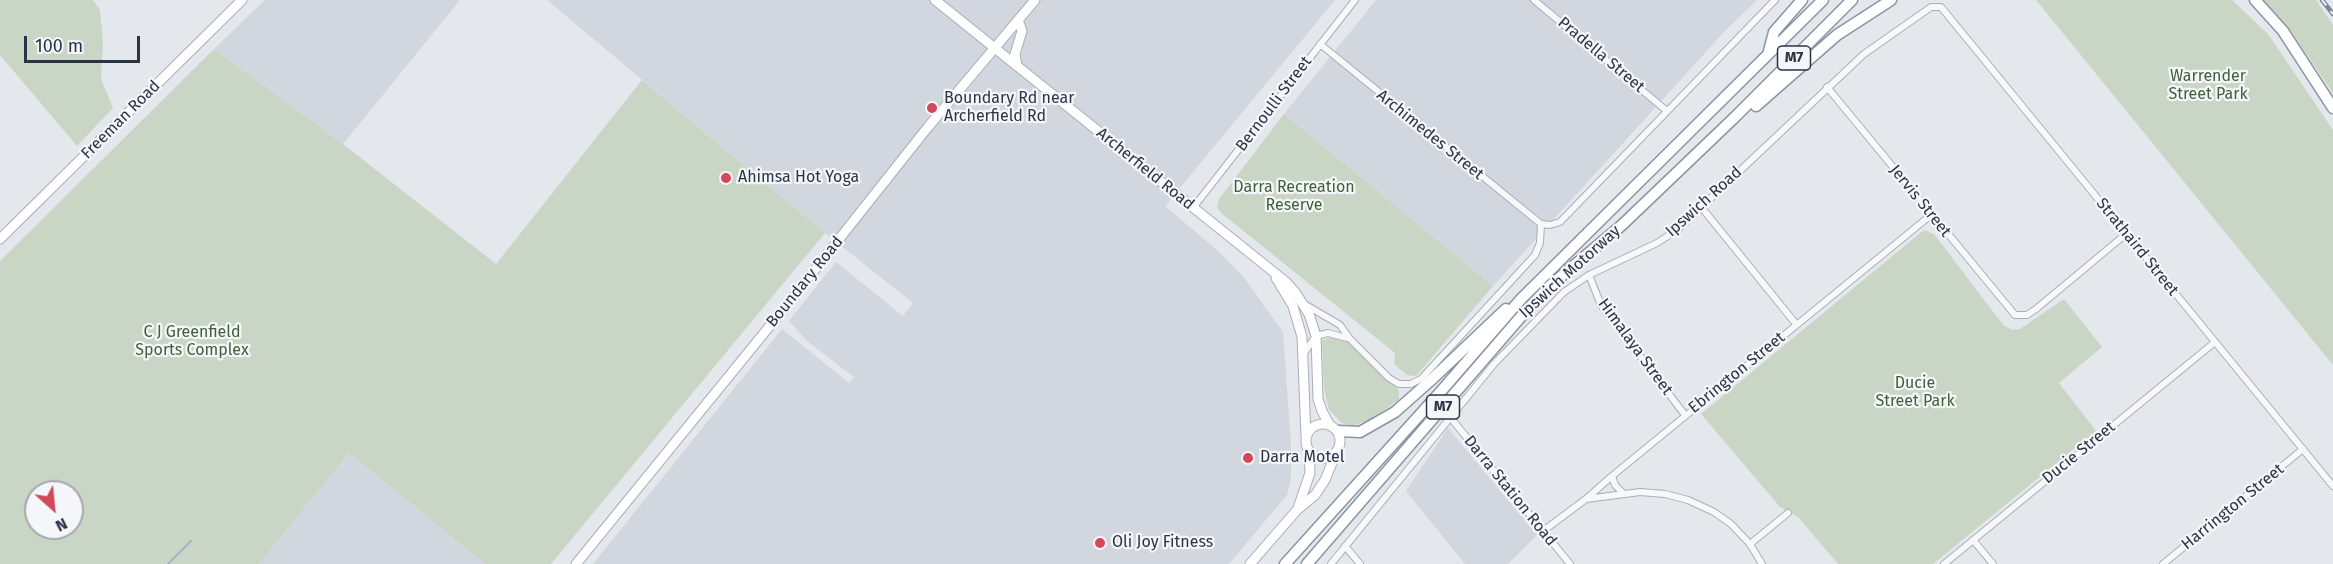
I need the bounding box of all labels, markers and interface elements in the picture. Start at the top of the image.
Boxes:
street label: Pradella Street [1554,13,1648,97]
scale bar [27,24,142,62]
text: 100 m [35,35,83,57]
road number: M7 [1778,46,1810,70]
street label: Bernoulli Street [1232,53,1316,155]
park label: Warrender Street Park [2168,67,2248,105]
street label: Freeman Road [78,77,164,163]
street label: Archimedes Street [1373,86,1487,184]
place label: Boundary Rd near Archerfield Rd [944,89,1074,127]
marker: Boundary Rd near Archerfield Rd [925,101,939,115]
street label: Archerfield Road [1092,124,1198,214]
street label: Jervis Street [1885,161,1955,241]
street label: Ipswich Road [1662,163,1746,241]
place label: Ahimsa Hot Yoga [738,168,859,188]
marker: Ahimsa Hot Yoga [719,171,733,185]
park label: Darra Recreation Reserve [1233,178,1355,216]
street label: Strathaird Street [2092,194,2182,300]
street label: Ipswich Motorway [1516,222,1624,322]
street label: Boundary Road [763,233,847,331]
street label: Himalaya Street [1594,295,1676,399]
park label: C J Greenfield Sports Complex [135,323,249,361]
street label: Ebrington Street [1685,328,1789,418]
park label: Ducie Street Park [1875,374,1955,412]
road number: M7 [1426,395,1460,419]
street label: Ducie Street [2039,418,2119,488]
street label: Darra Station Road [1459,432,1561,550]
place label: Darra Motel [1260,448,1344,468]
marker: Darra Motel [1241,451,1255,465]
street label: Harrington Street [2178,460,2288,554]
north arrow [24,480,84,540]
text: N [52,514,71,536]
place label: Oli Joy Fitness [1112,533,1213,553]
marker: Oli Joy Fitness [1093,536,1107,550]

